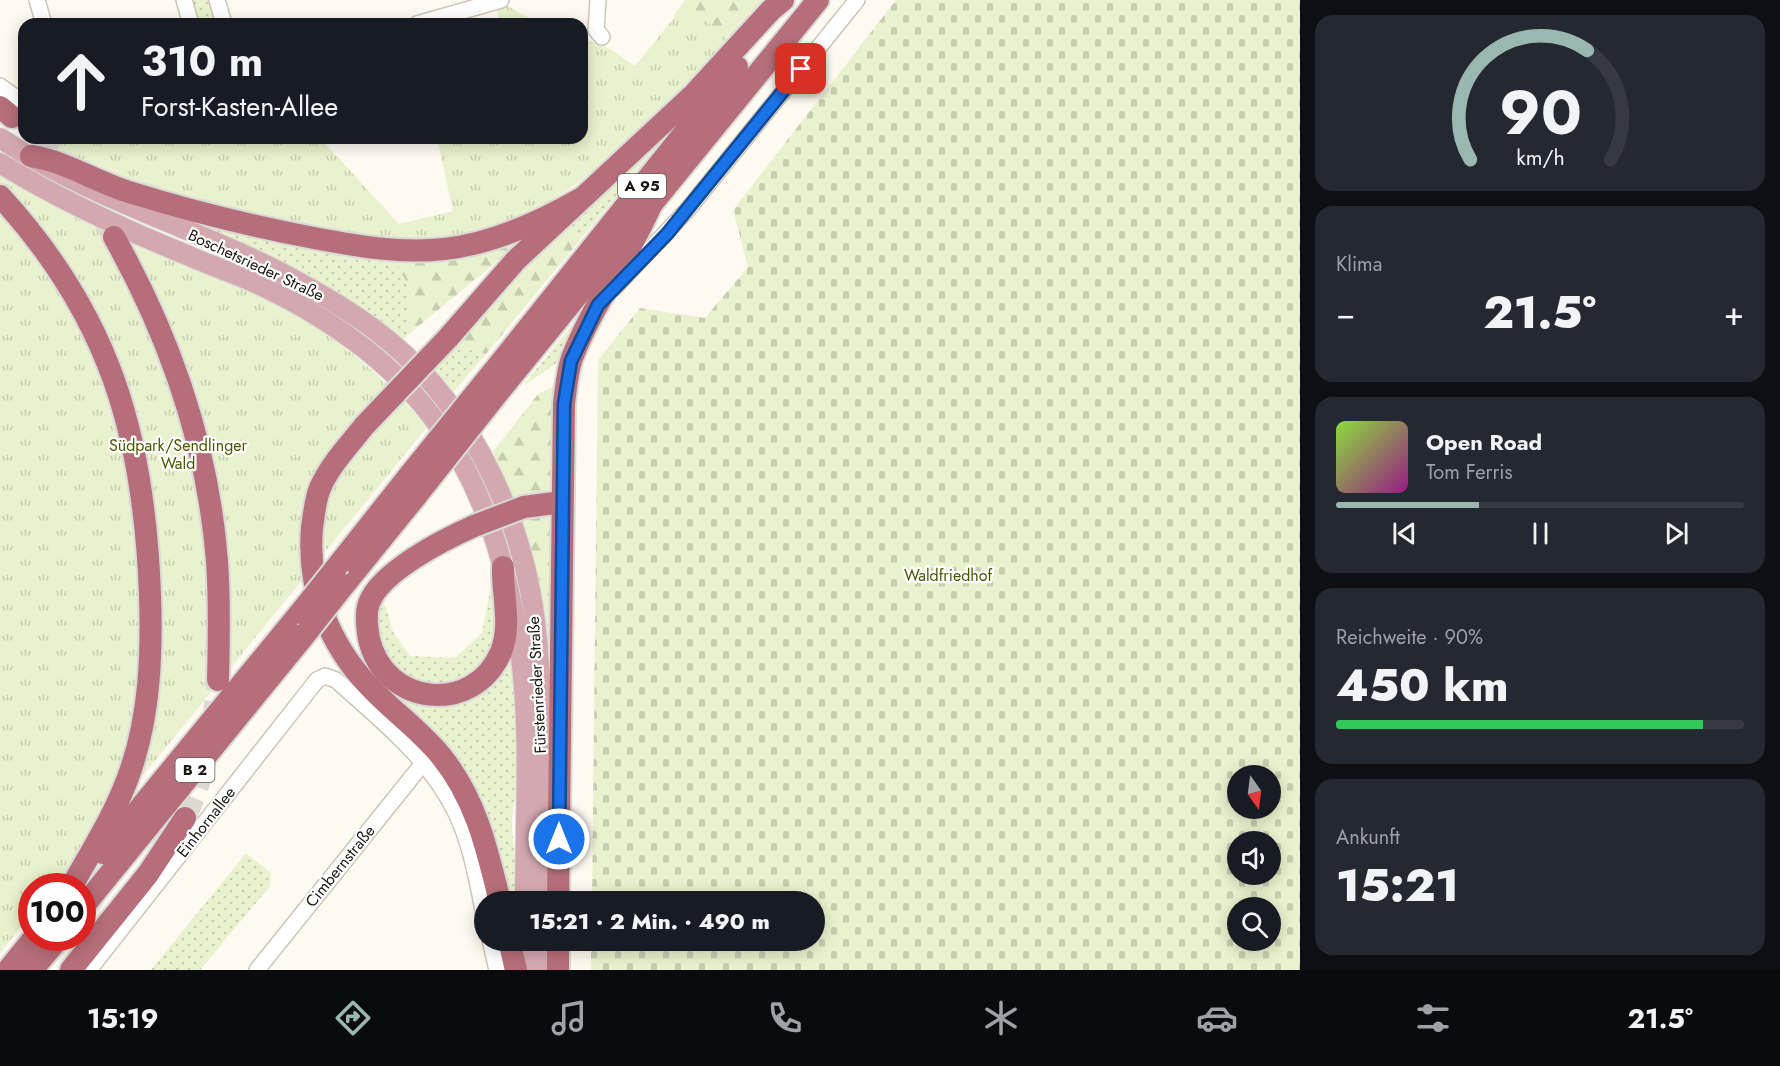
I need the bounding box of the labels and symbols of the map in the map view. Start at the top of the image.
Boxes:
pin [775,43,826,94]
road number: A 95 [618,174,666,198]
street label: Boschetsrieder Straße [184,223,328,307]
park label: Südpark/Sendlinger Wald [109,434,247,475]
park label: Waldfriedhof [904,564,992,587]
street label: Fürstenrieder Straße [522,616,552,754]
road number: B 2 [176,758,214,782]
north arrow [1227,765,1281,819]
street label: Einhornallee [171,782,241,862]
position arrow [527,807,591,871]
street label: Cimbernstraße [300,820,380,912]
speed limit sign: 100 [18,873,96,951]

